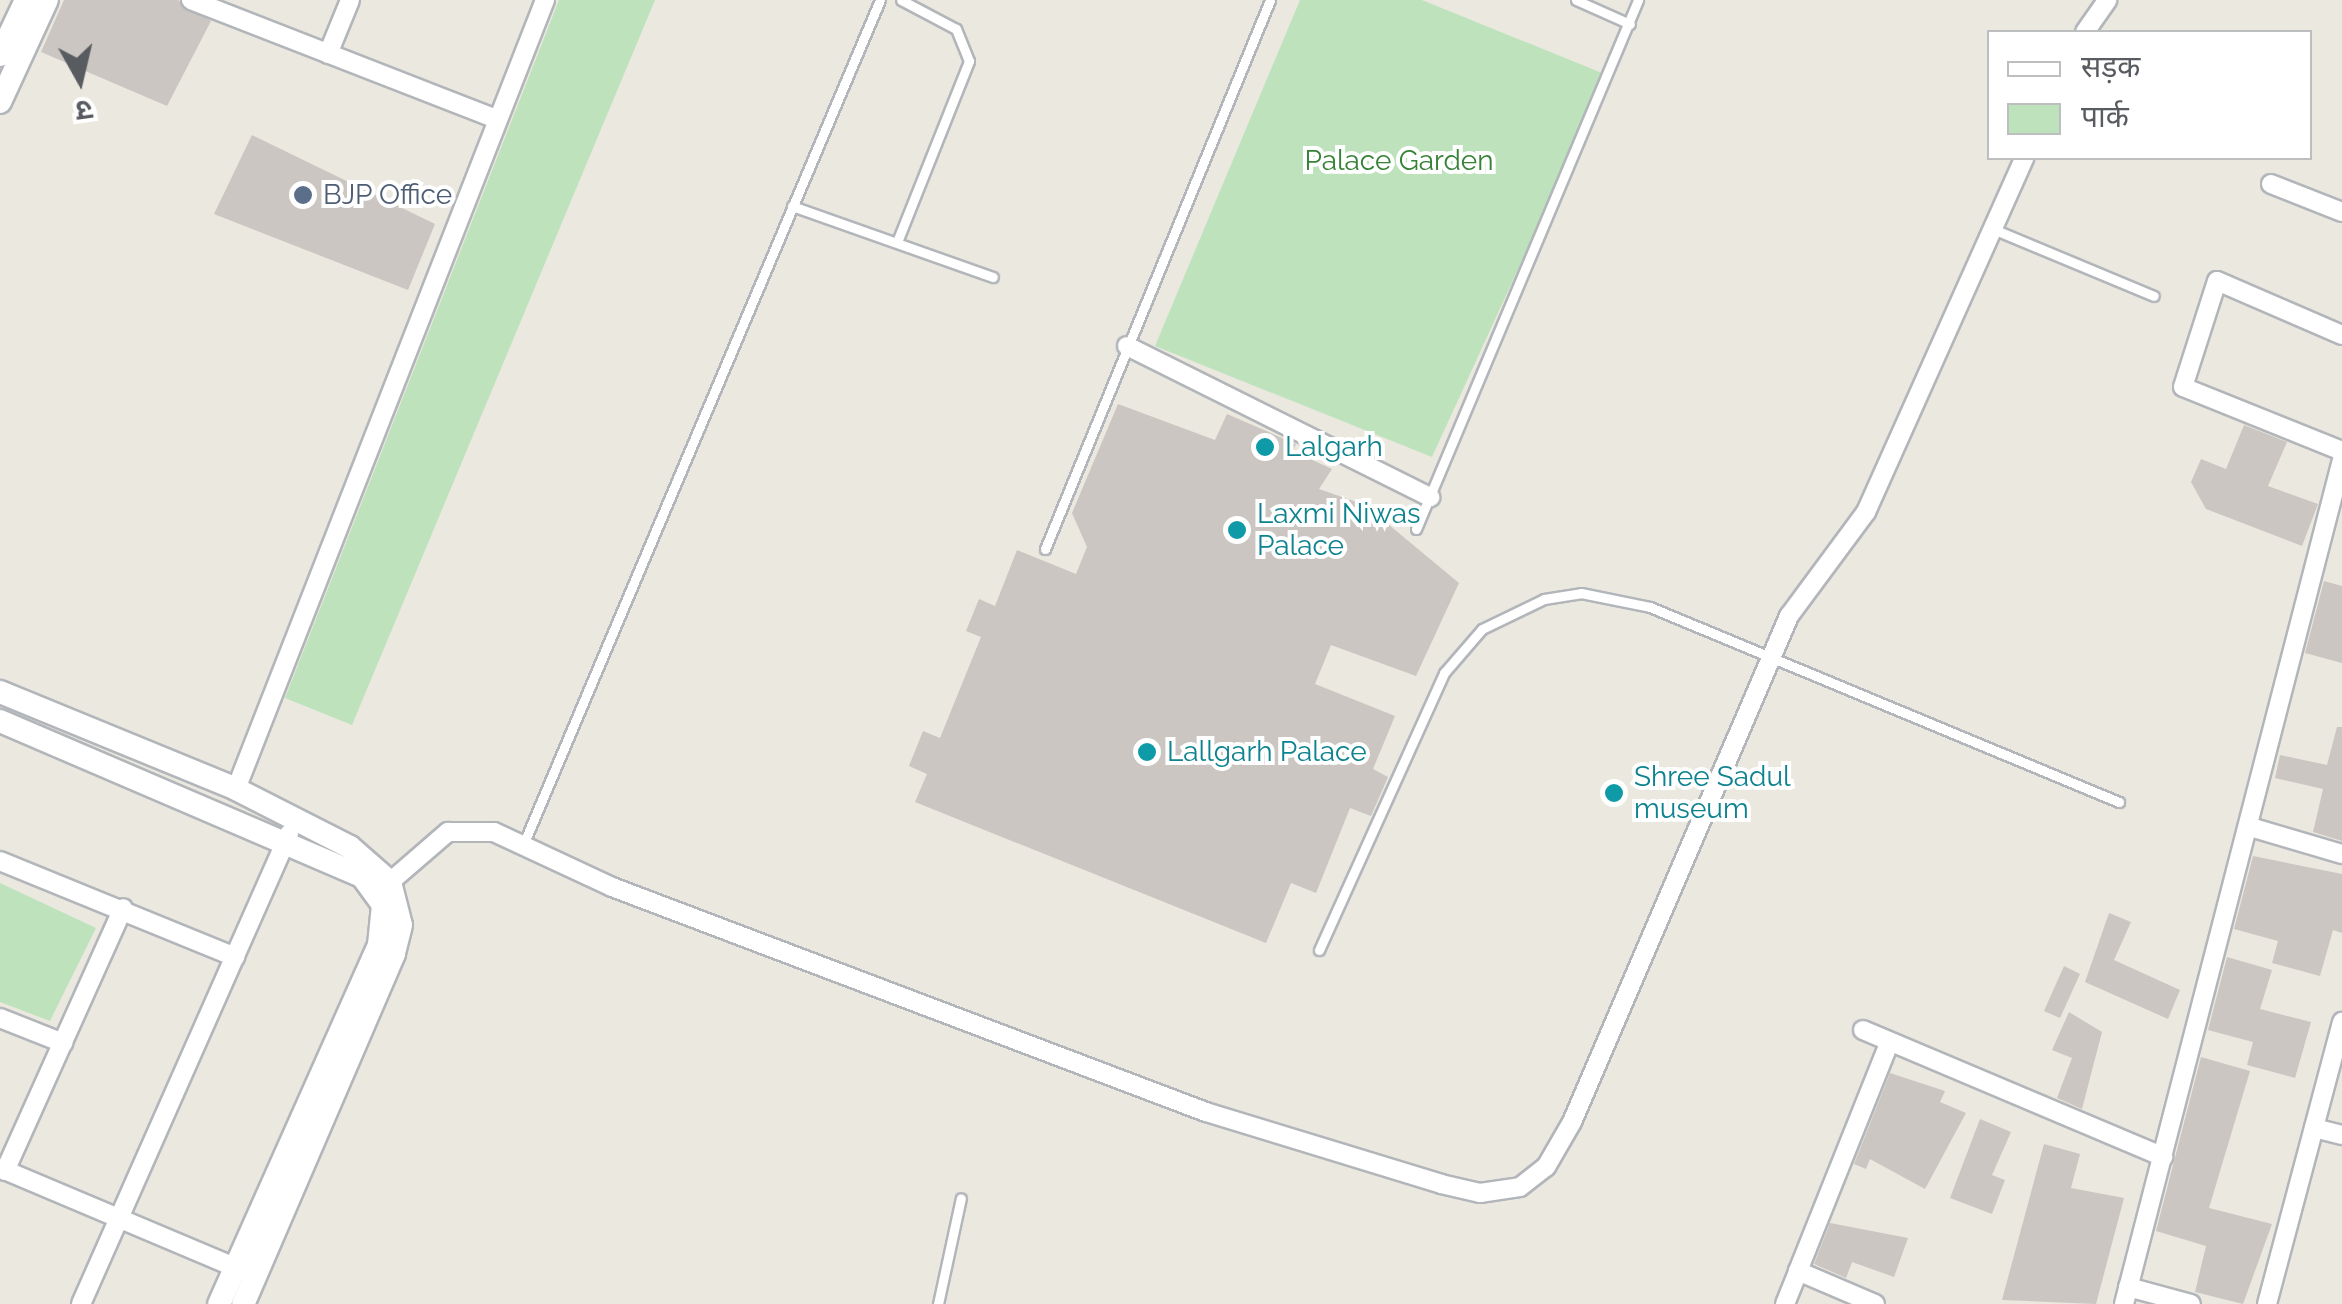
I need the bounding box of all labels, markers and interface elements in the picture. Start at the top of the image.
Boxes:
north arrow [30,30,130,130]
legend [1987,30,2312,160]
text: सड़क [2081,49,2140,84]
text: उ [74,93,95,128]
text: पार्क [2081,99,2129,134]
park label: Palace Garden [1304,144,1494,178]
place label: BJP Office [323,178,453,212]
marker: BJP Office [292,184,314,206]
place label: Lalgarh [1285,430,1383,464]
marker: Lalgarh [1254,436,1276,458]
place label: Laxmi Niwas Palace [1257,497,1421,563]
marker: Laxmi Niwas Palace [1226,519,1248,541]
place label: Lallgarh Palace [1167,735,1367,769]
marker: Lallgarh Palace [1136,741,1158,763]
place label: Shree Sadul museum [1634,760,1791,826]
marker: Shree Sadul museum [1603,782,1625,804]

